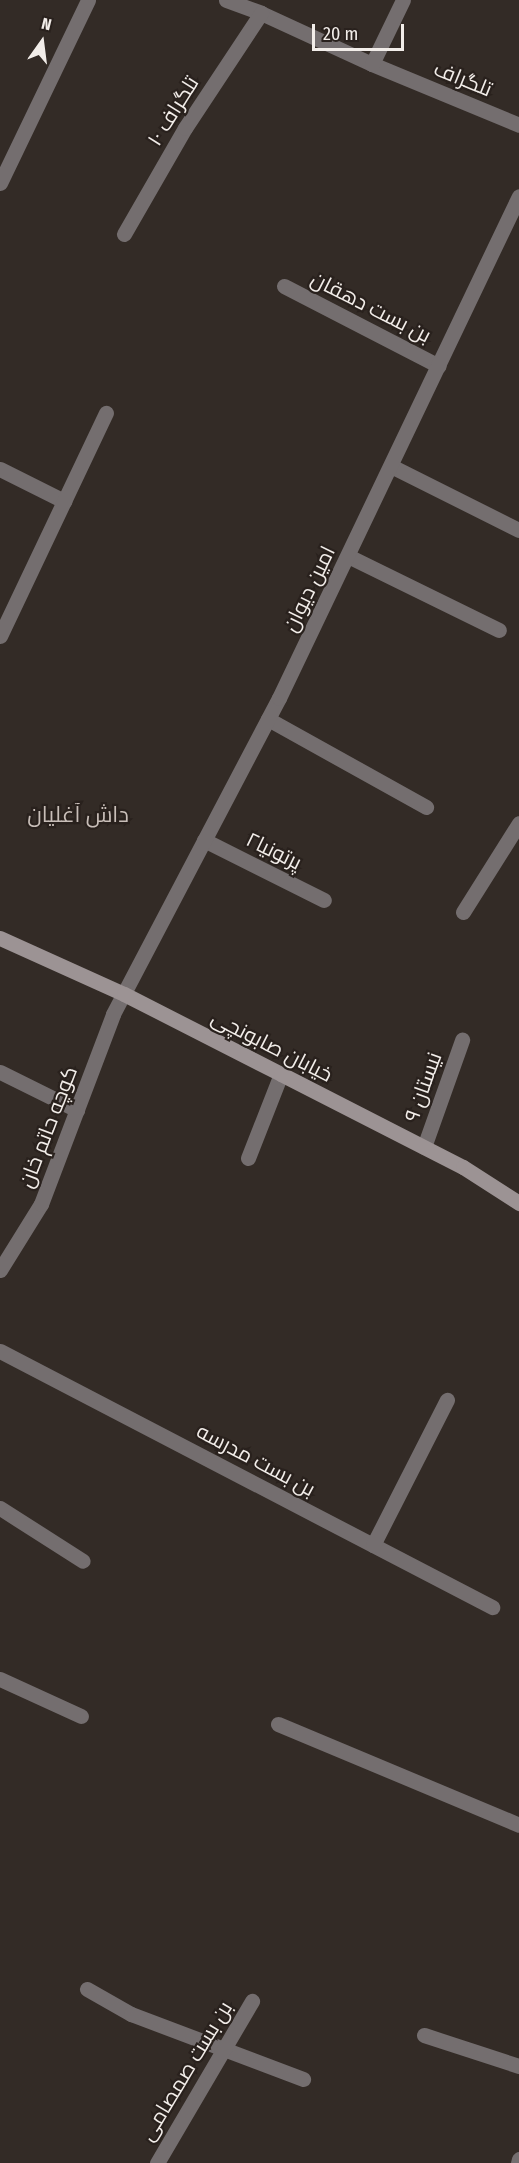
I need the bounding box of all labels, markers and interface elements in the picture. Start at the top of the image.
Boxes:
north arrow [12,12,72,72]
scale bar [315,12,406,50]
text: N [40,14,53,34]
text: 20 m [323,23,358,45]
street label: تلگراف [430,56,496,102]
street label: تلگراف ۱۰ [142,72,204,150]
street label: بن بست دهقان [307,266,435,348]
street label: امین دیوان [277,542,341,636]
district label: داش آغلیان [27,802,129,828]
street label: پرتونیا۲ [242,827,306,875]
street label: خیابان صابونچی [207,1005,337,1087]
street label: نیستان ۹ [399,1049,447,1125]
street label: کوچه حاتم خان [13,1063,83,1191]
street label: بن بست مدرسه [192,1418,320,1502]
street label: بن بست صمصامی [134,1997,238,2145]

